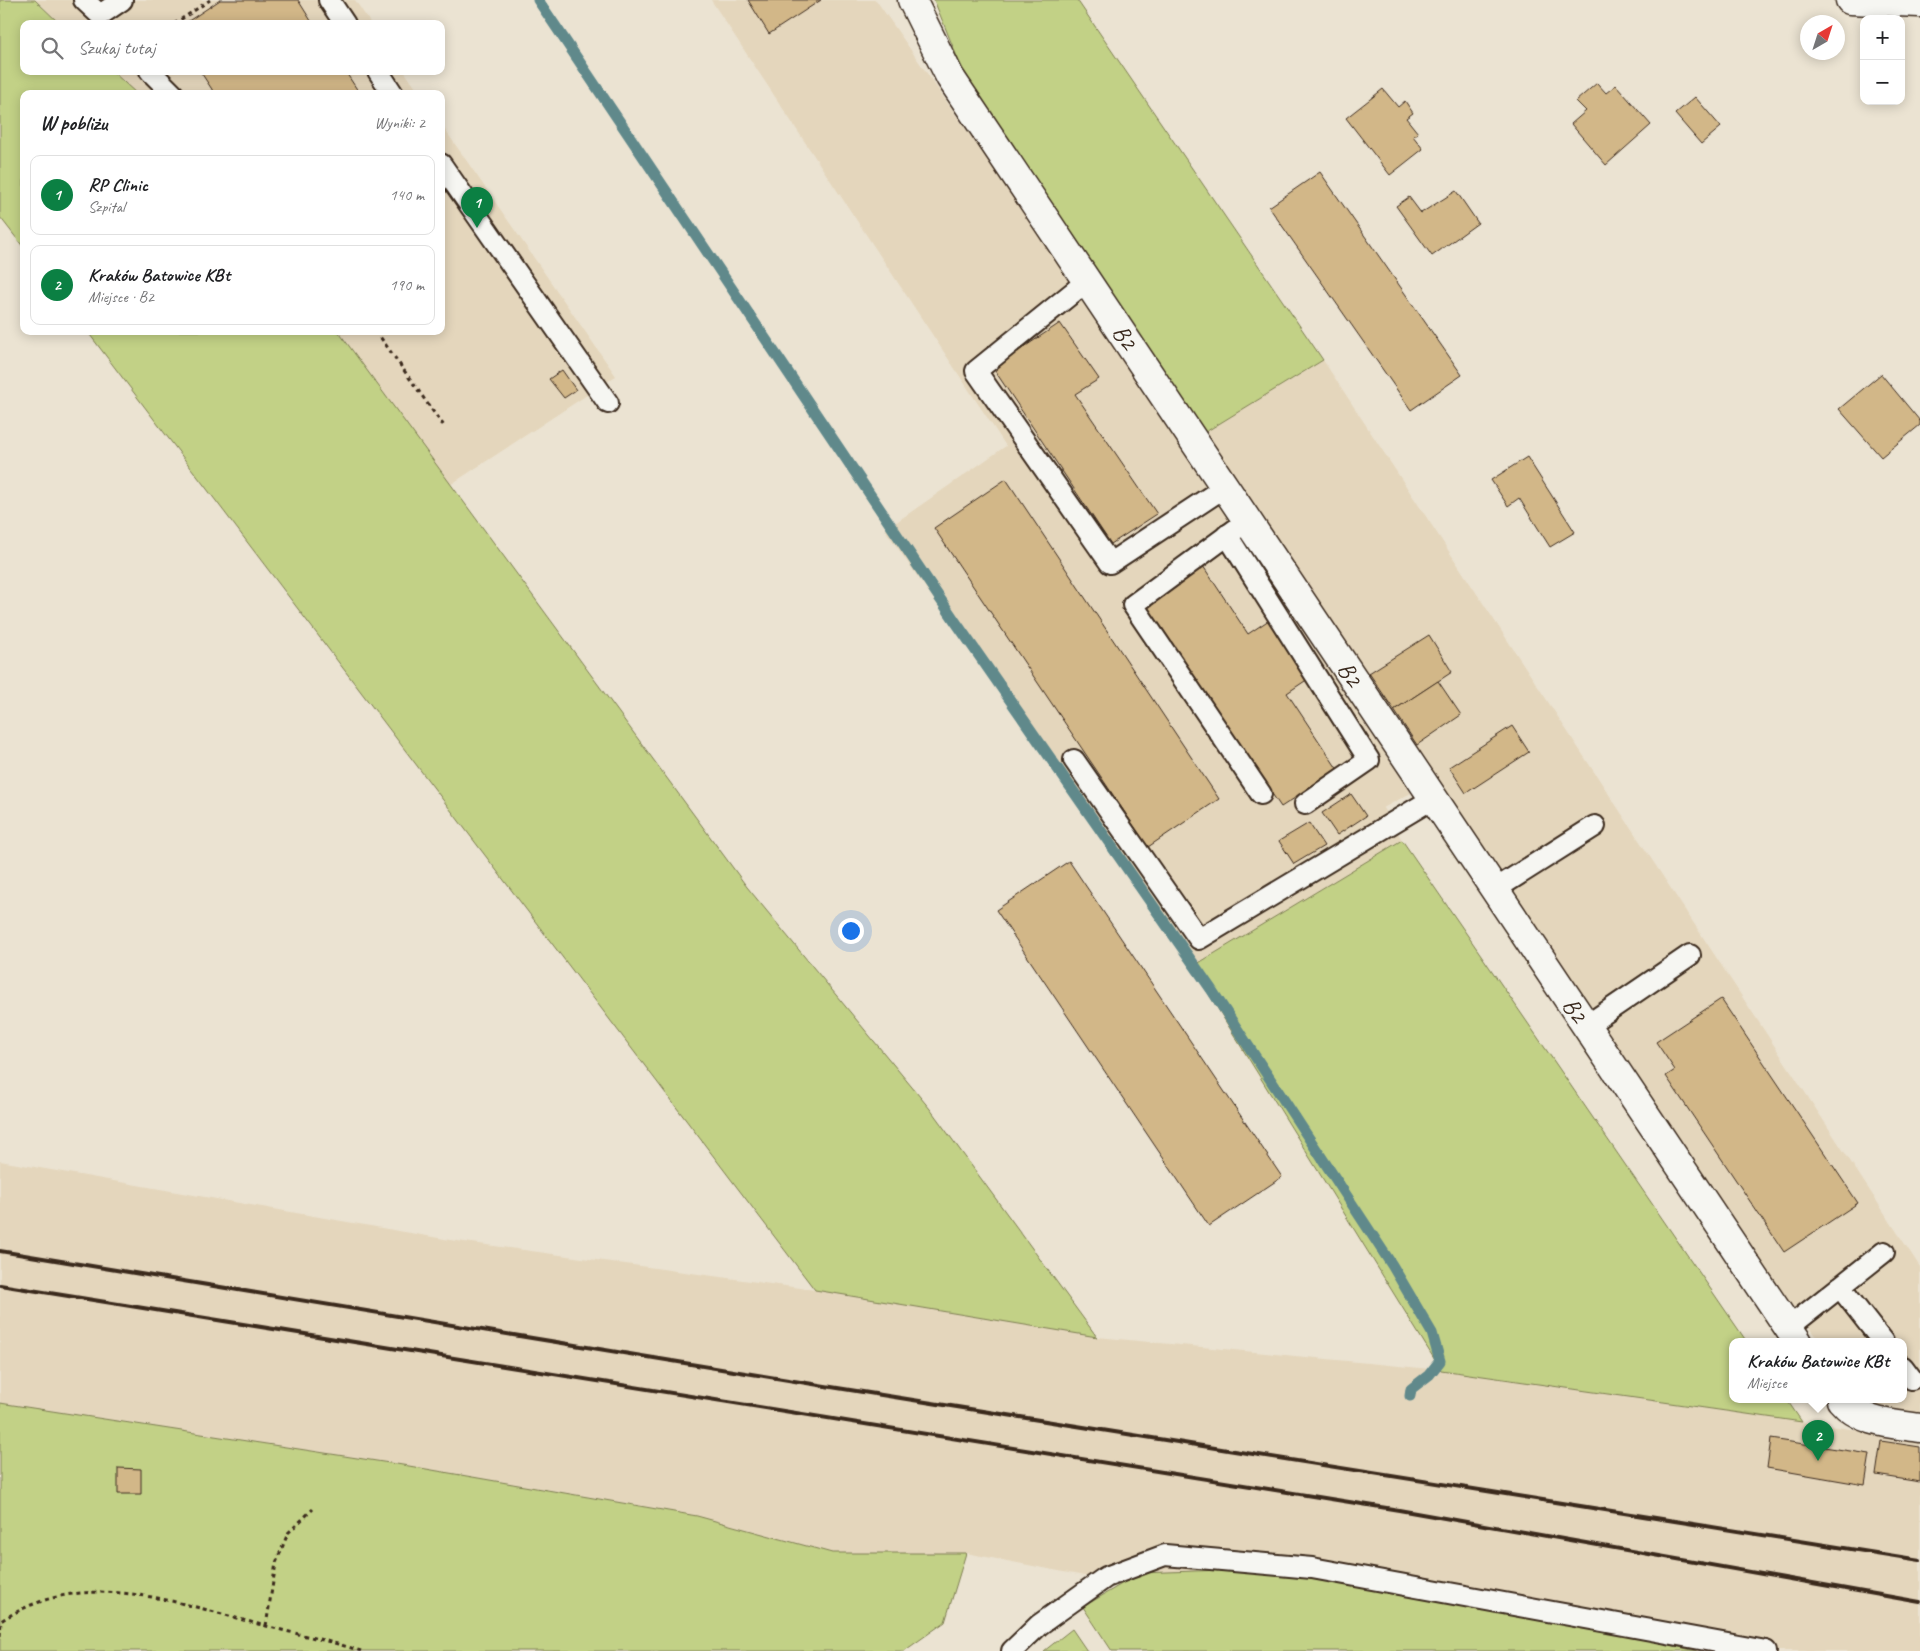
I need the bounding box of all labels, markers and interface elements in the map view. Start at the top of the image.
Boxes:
north arrow [1800,15,1845,60]
map controls [1860,15,1905,105]
button: + [1860,15,1905,60]
search box [20,20,445,75]
icon: search [38,34,66,62]
text: Szukaj tutaj [78,36,155,60]
button: − [1860,60,1905,105]
text: W pobliżu [40,110,107,136]
text: Wyniki: 2 [374,113,425,133]
text: RP Clinic [88,173,148,197]
text: 1 [53,185,61,205]
text: 140 m [390,185,424,205]
pin: 1 [461,187,493,228]
text: Szpital [88,197,125,217]
text: Kraków Batowice KBt [88,263,230,287]
text: 2 [53,275,61,295]
text: 190 m [390,275,424,295]
text: Miejsce · B2 [88,287,154,307]
street label: B2 [1106,319,1145,357]
street label: B2 [1331,656,1370,694]
your location [838,918,864,944]
street label: B2 [1556,992,1595,1030]
popup [1729,1338,1907,1403]
text: Kraków Batowice KBt [1747,1349,1889,1373]
text: Miejsce [1747,1373,1787,1393]
pin: 2 [1802,1420,1834,1461]

